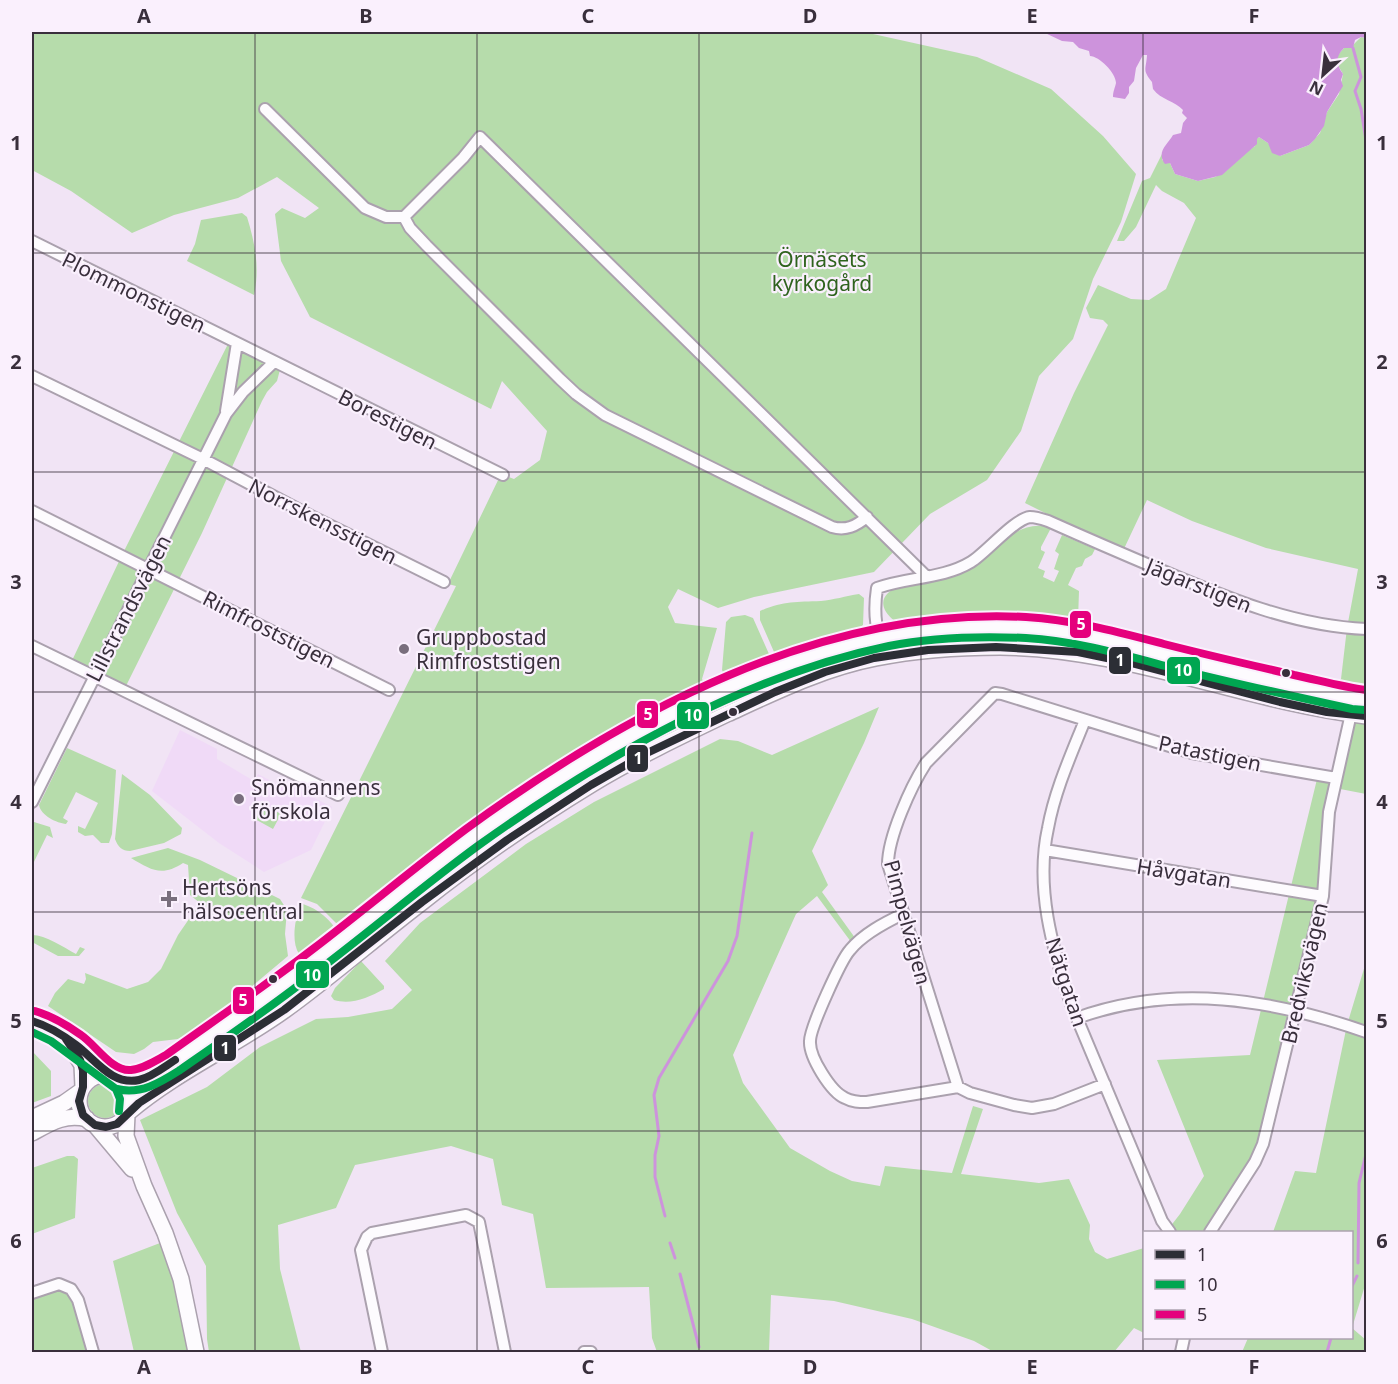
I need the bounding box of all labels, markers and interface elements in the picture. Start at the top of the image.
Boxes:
text: A [137,2,151,29]
text: B [359,2,373,29]
text: C [582,2,595,29]
text: D [803,2,817,29]
text: E [1026,2,1038,29]
text: F [1249,2,1259,29]
north arrow [1293,45,1353,105]
text: N [1305,76,1327,101]
text: 1 [10,129,22,156]
text: 1 [1376,129,1388,156]
street label: Plommonstigen [57,245,211,339]
park label: Örnäsets kyrkogård [772,245,872,297]
text: 2 [10,348,22,375]
text: 2 [1376,348,1388,375]
street label: Borestigen [334,382,442,456]
street label: Norrskensstigen [244,472,402,570]
street label: Lillstrandsvägen [79,530,177,686]
street label: Jägarstigen [1140,550,1256,619]
text: 3 [10,568,22,595]
text: 3 [1376,568,1388,595]
street label: Rimfroststigen [198,584,340,674]
line badge: 5 [1069,610,1092,639]
text: 5 [1076,613,1086,635]
place label: Gruppbostad Rimfroststigen [416,623,561,675]
marker: Gruppbostad Rimfroststigen [397,642,411,656]
line badge: 1 [1108,646,1132,675]
text: 1 [1115,649,1125,671]
line badge: 10 [1166,656,1201,685]
text: 10 [1174,659,1192,681]
unlabelled marker [1280,667,1292,679]
line badge: 5 [636,700,659,729]
line badge: 10 [676,701,710,730]
text: 5 [643,703,653,725]
text: 10 [684,704,702,726]
unlabelled marker [727,706,739,718]
street label: Patastigen [1156,728,1264,778]
line badge: 1 [626,744,649,773]
text: 1 [633,747,643,769]
place label: Snömannens förskola [251,773,380,825]
text: 4 [10,788,22,815]
text: 4 [1376,788,1388,815]
marker: Snömannens förskola [232,792,246,806]
street label: Håvgatan [1135,852,1233,894]
street label: Pimpelvägen [878,856,938,988]
place label: Hertsöns hälsocentral [182,873,303,925]
marker: Hertsöns hälsocentral [160,890,178,908]
street label: Bredviksvägen [1274,900,1334,1046]
street label: Nätgatan [1039,934,1095,1030]
line badge: 10 [295,960,330,989]
text: 10 [303,964,321,986]
unlabelled marker [267,973,279,985]
line badge: 5 [232,986,255,1015]
text: 5 [238,989,248,1011]
text: 5 [10,1007,22,1034]
text: 5 [1376,1007,1388,1034]
line badge: 1 [213,1034,237,1062]
text: 1 [220,1037,230,1059]
text: 6 [10,1227,22,1254]
text: 6 [1376,1227,1388,1254]
legend [1143,1231,1353,1339]
text: 1 [1197,1242,1207,1266]
text: 10 [1197,1272,1218,1296]
text: 5 [1197,1302,1207,1326]
text: A [137,1353,151,1380]
text: B [359,1353,373,1380]
text: C [582,1353,595,1380]
text: D [803,1353,817,1380]
text: E [1026,1353,1038,1380]
text: F [1249,1353,1259,1380]

